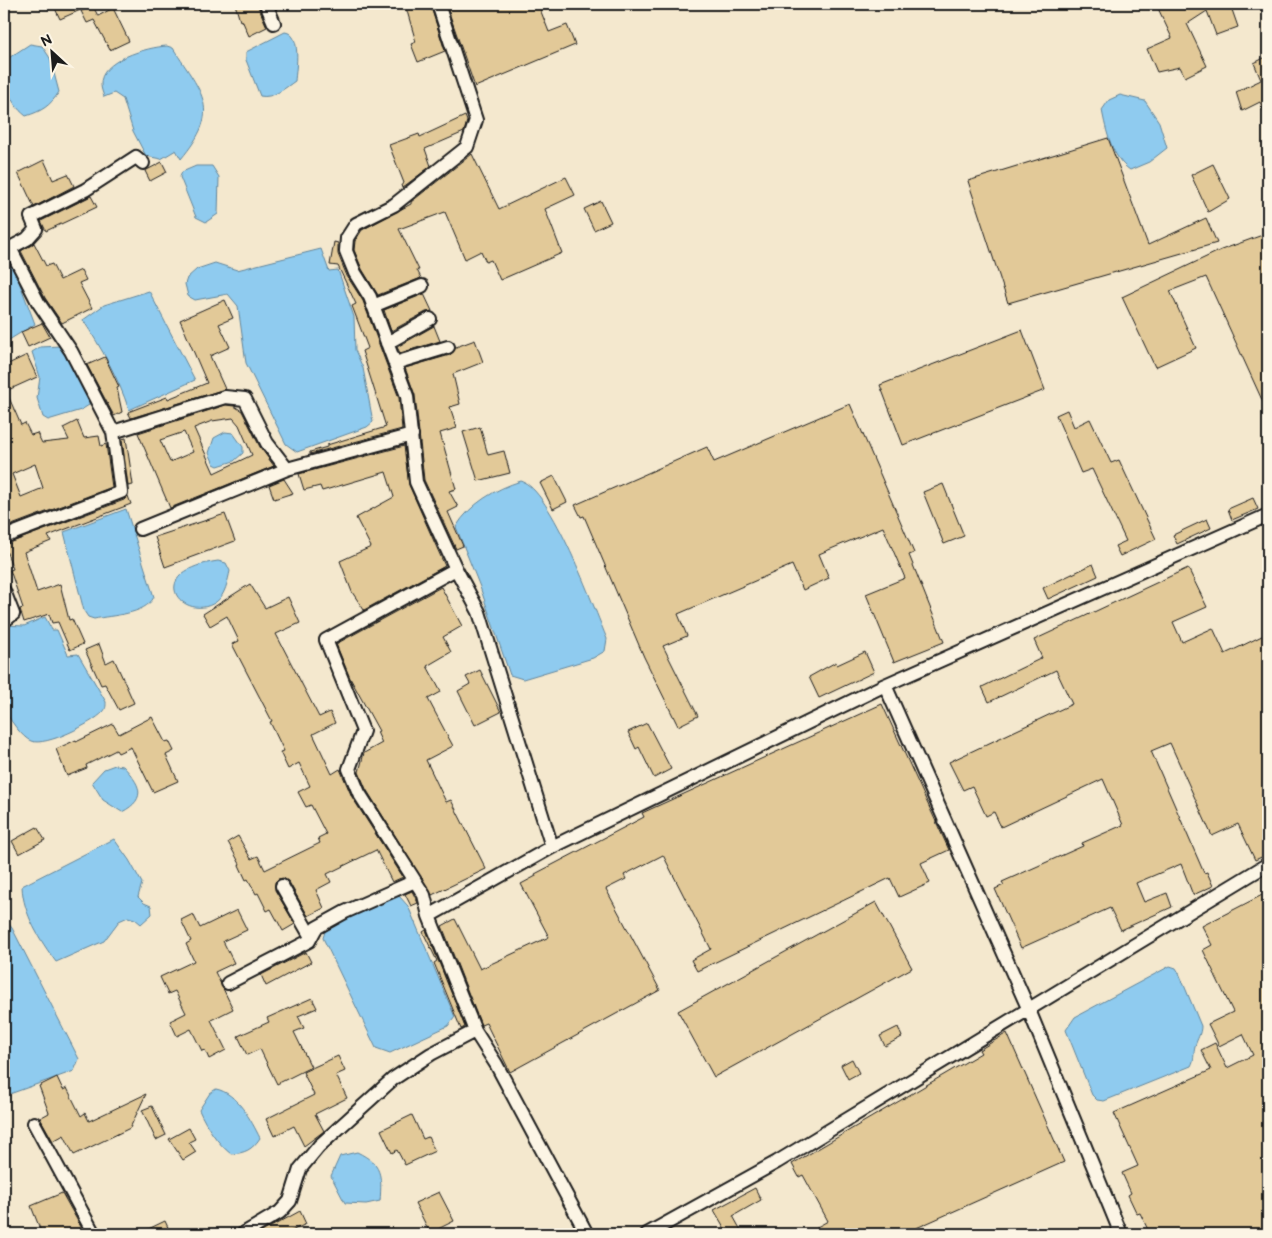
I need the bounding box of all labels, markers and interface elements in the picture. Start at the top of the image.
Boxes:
north arrow [28,28,78,78]
text: N [38,31,55,51]

